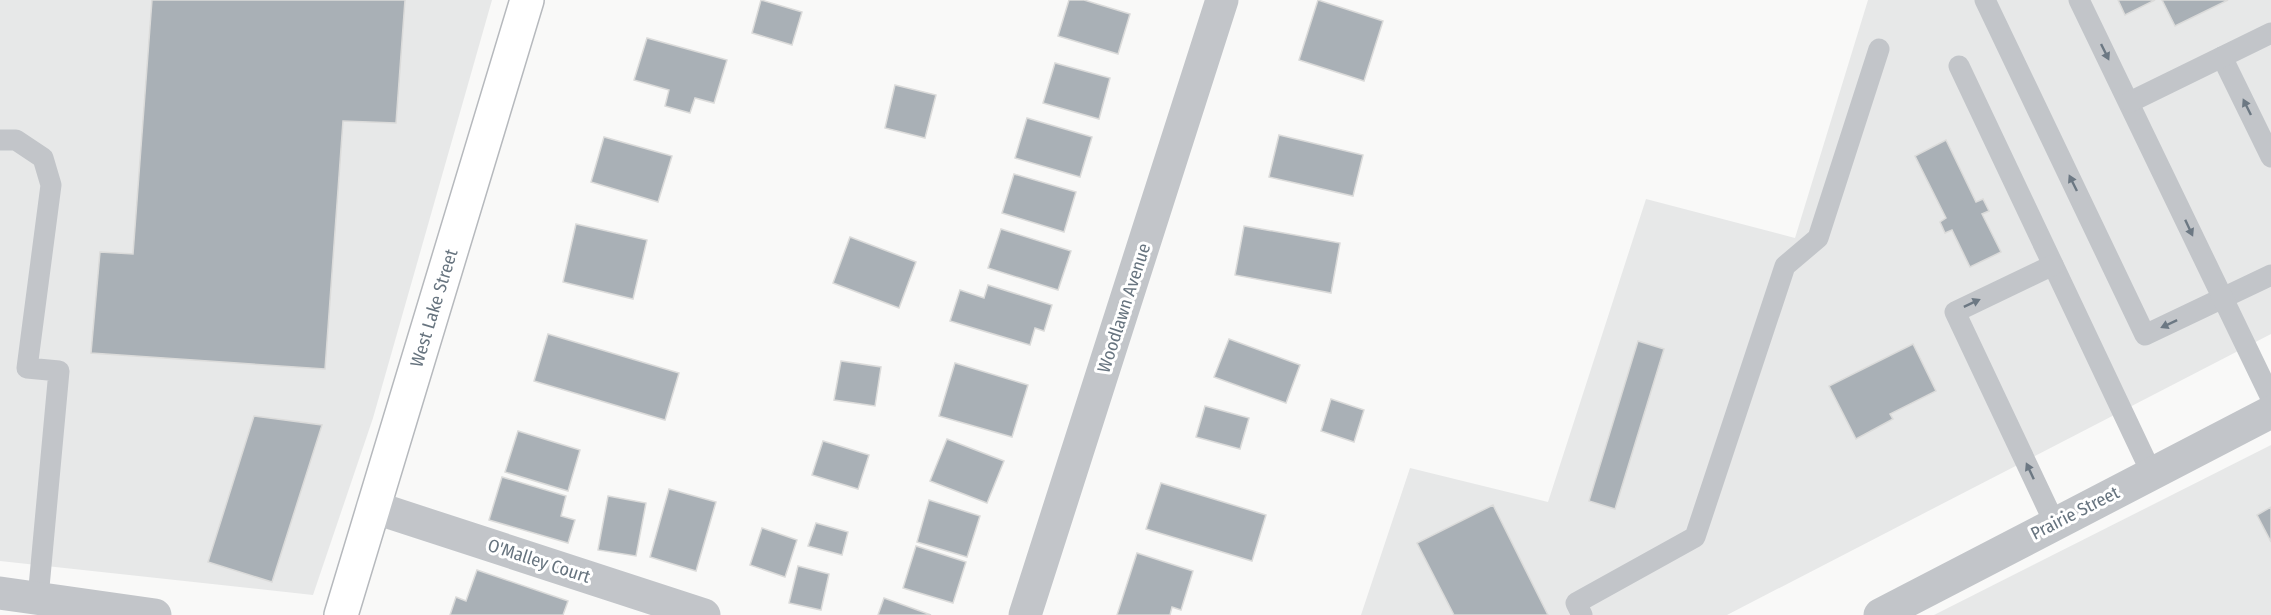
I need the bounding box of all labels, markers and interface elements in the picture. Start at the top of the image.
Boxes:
one-way arrow [2101,44,2110,61]
one-way arrow [2242,98,2252,116]
one-way arrow [2068,175,2077,192]
one-way arrow [2185,220,2194,237]
street label: Woodlawn Avenue [1093,240,1155,376]
street label: West Lake Street [406,246,462,370]
one-way arrow [1964,299,1981,308]
one-way arrow [2161,319,2178,328]
one-way arrow [2026,462,2035,479]
street label: Prairie Street [2027,481,2123,545]
street label: O'Malley Court [485,534,593,588]

